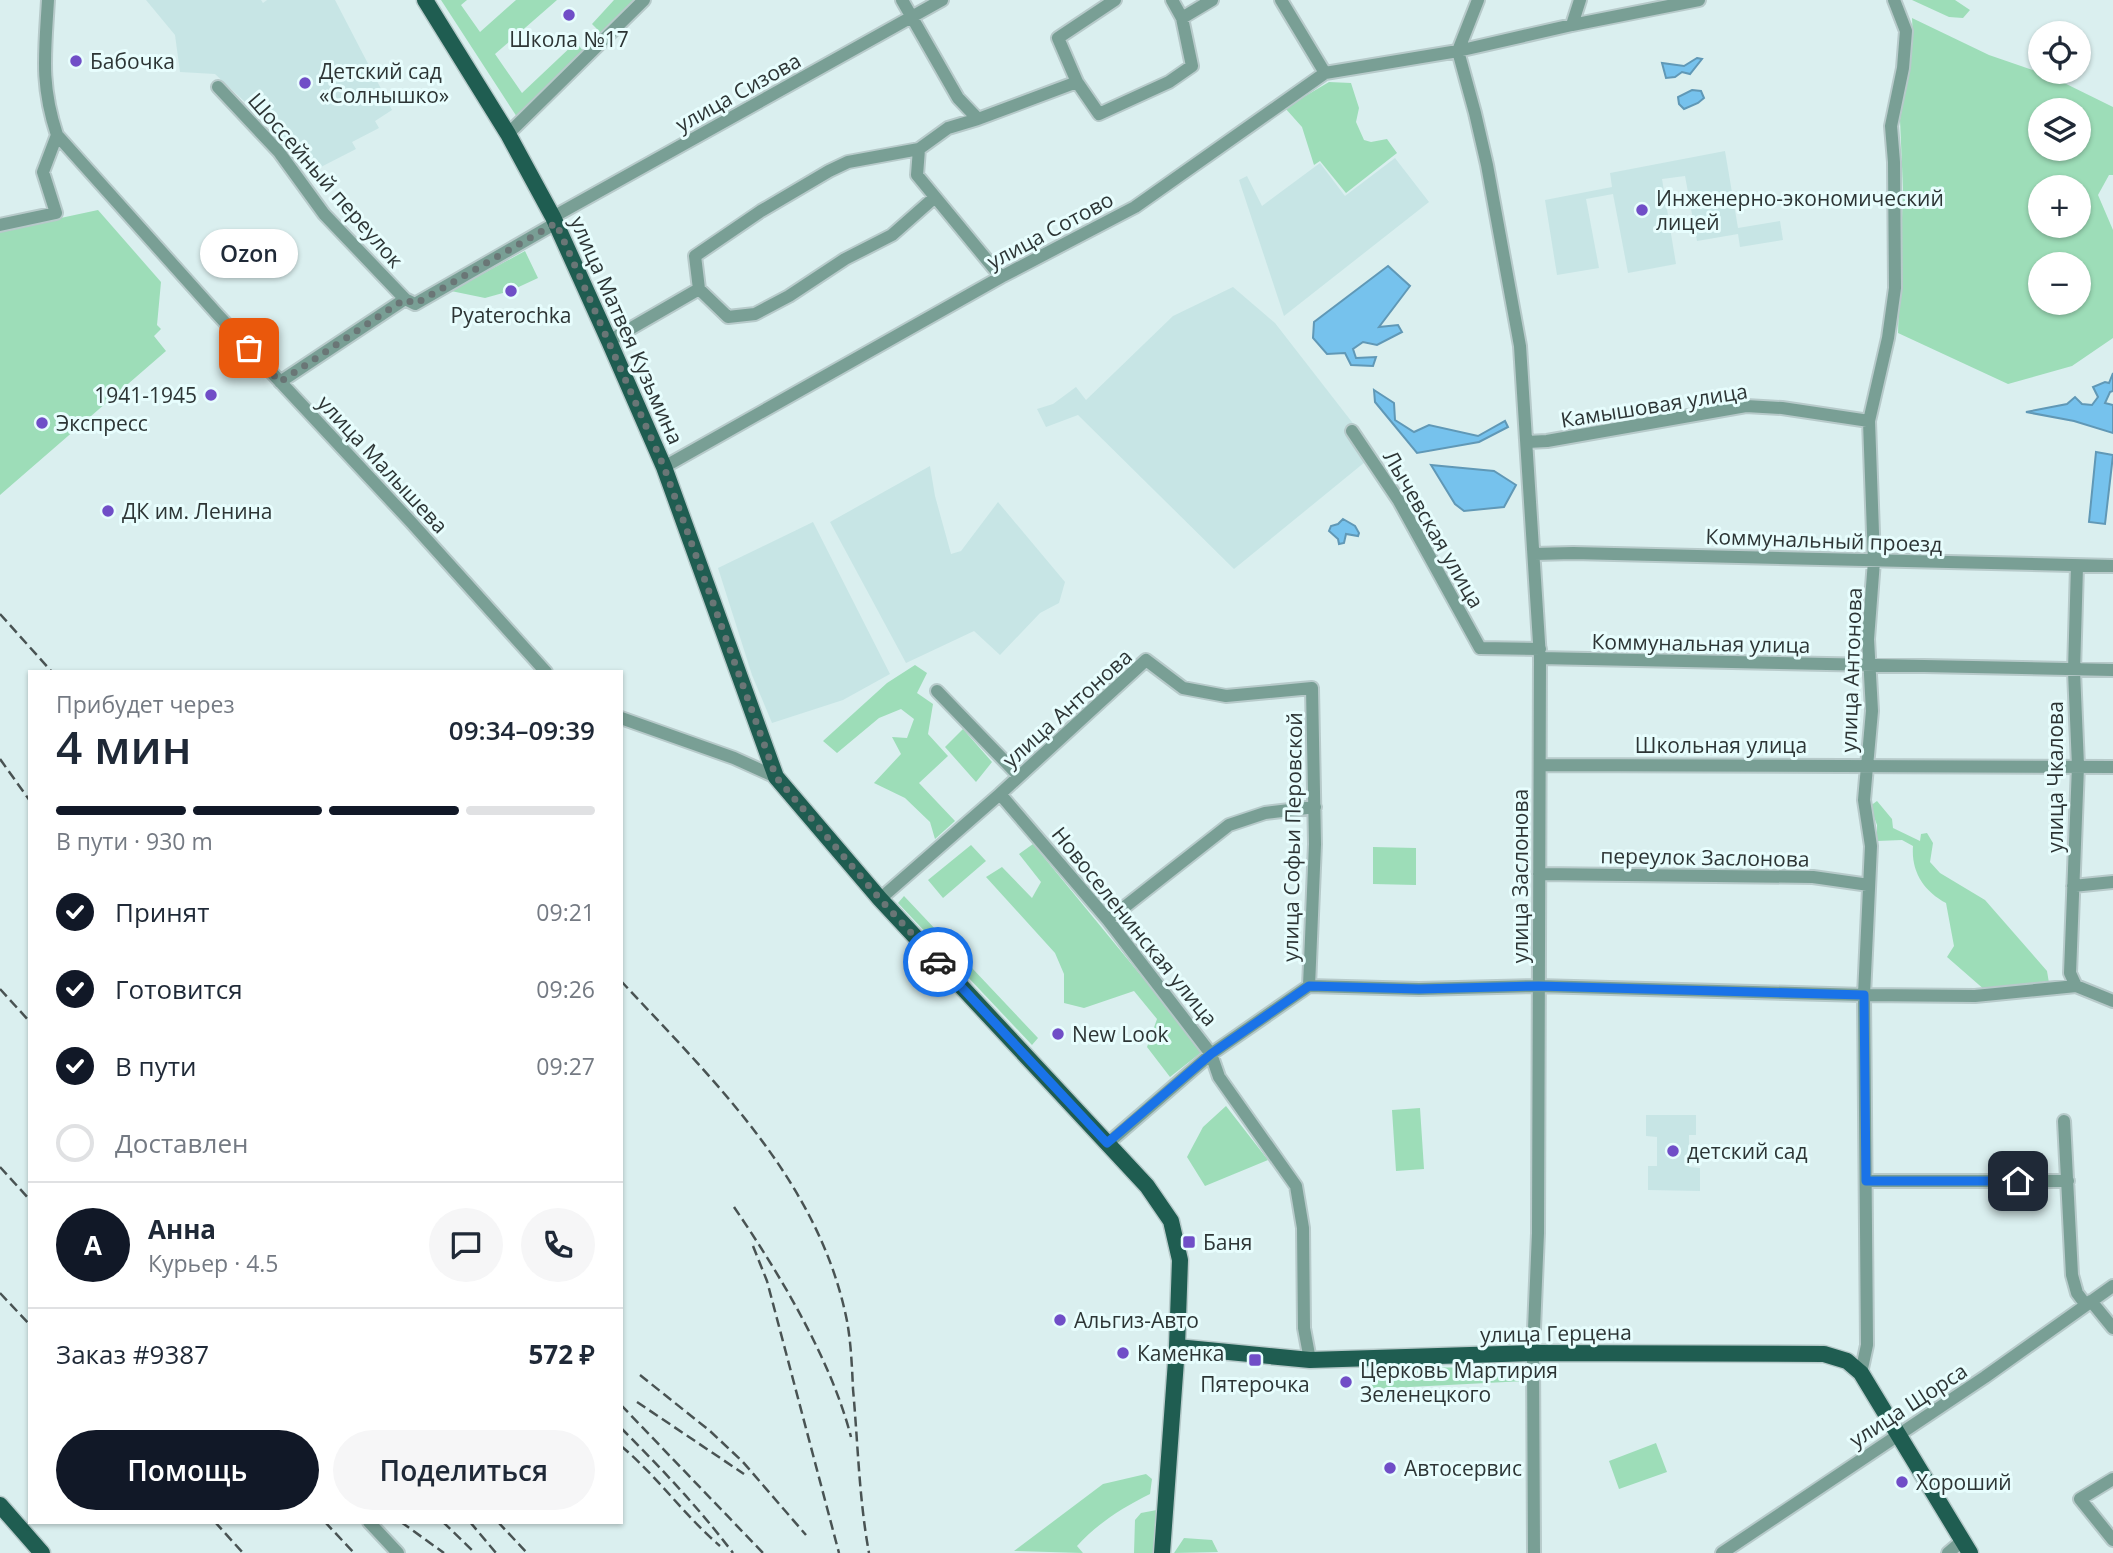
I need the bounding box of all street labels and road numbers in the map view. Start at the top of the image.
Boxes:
street label: улица Сизова [670,46,806,138]
street label: Шоссейный переулок [242,87,410,274]
street label: улица Сотово [982,185,1118,275]
street label: улица Матвея Кузьмина [564,211,690,449]
street label: Камышовая улица [1559,376,1749,434]
street label: улица Малышева [312,389,454,539]
street label: Лычевская улица [1377,445,1491,613]
street label: Коммунальный проезд [1705,522,1943,558]
street label: улица Антонова [1834,587,1868,753]
street label: Коммунальная улица [1591,627,1811,659]
street label: улица Антонова [996,642,1138,774]
street label: улица Чкалова [2041,701,2069,853]
street label: улица Софьи Перовской [1276,712,1308,962]
street label: Школьная улица [1635,731,1807,759]
street label: улица Заслонова [1506,789,1534,963]
street label: Новоселенинская улица [1046,821,1224,1031]
street label: переулок Заслонова [1600,841,1810,873]
street label: улица Герцена [1480,1318,1632,1348]
street label: улица Щорса [1844,1356,1972,1454]

